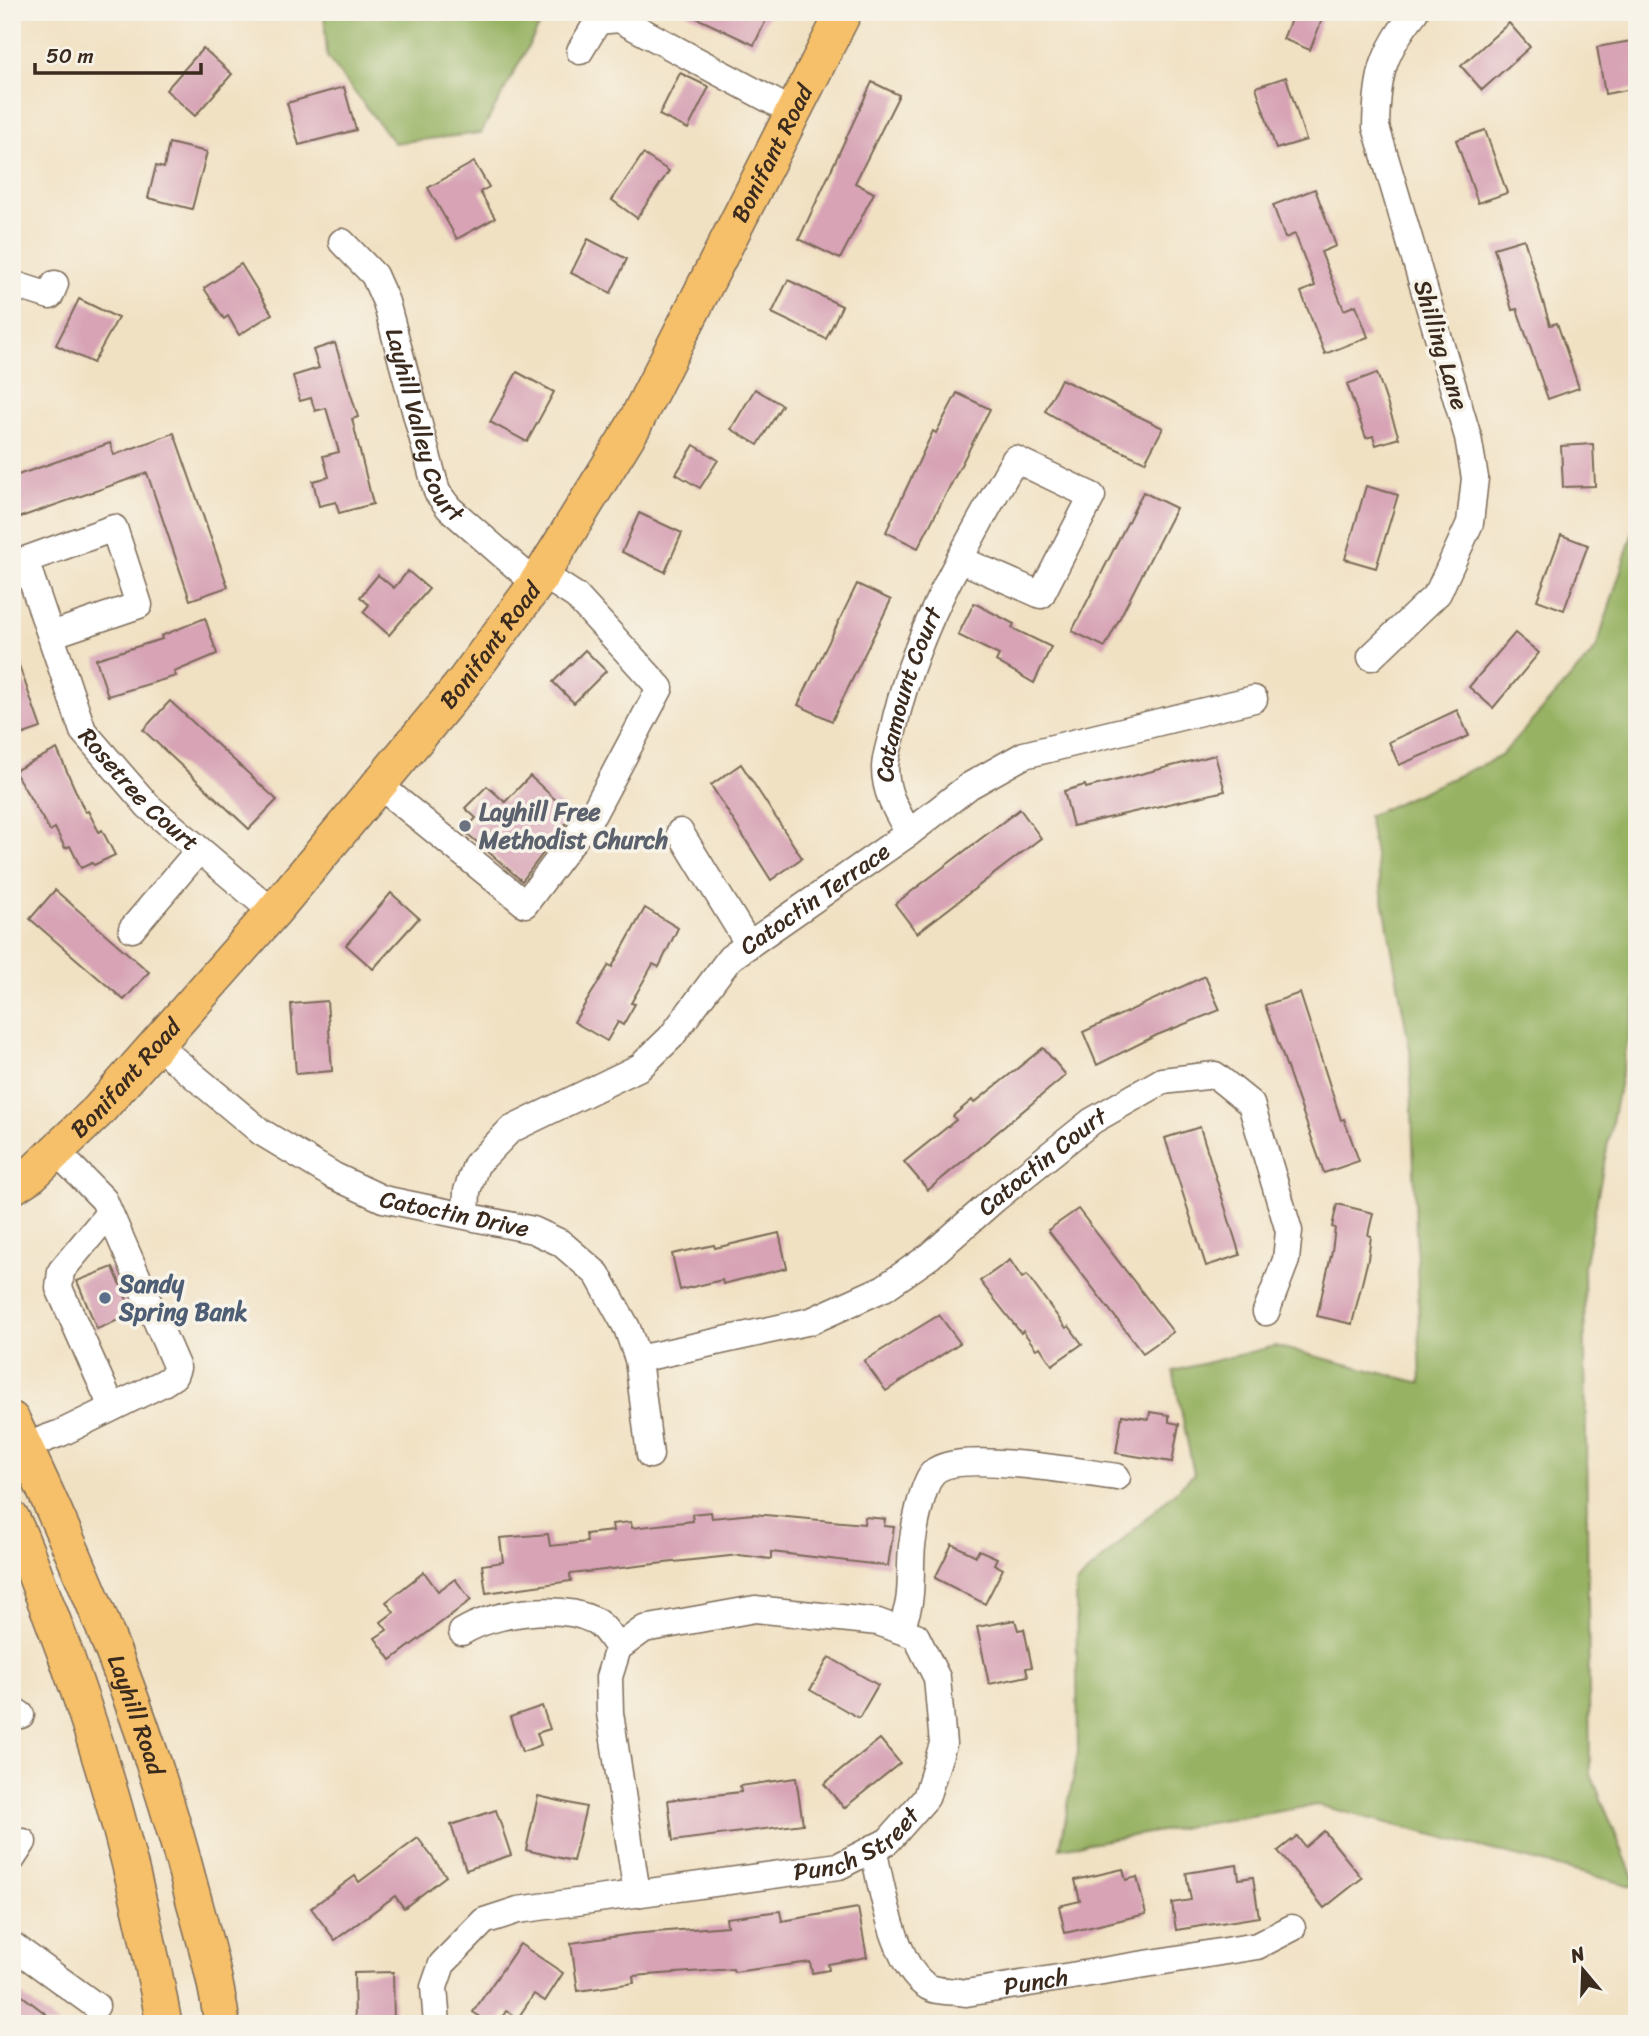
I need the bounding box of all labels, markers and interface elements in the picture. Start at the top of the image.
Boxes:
scale bar [35,32,201,76]
text: 50 m [46,37,94,75]
street label: Bonifant Road [719,76,826,230]
street label: Shilling Lane [1401,275,1481,415]
street label: Layhill Valley Court [373,323,475,534]
street label: Bonifant Road [428,572,553,719]
street label: Catamount Court [864,598,955,784]
street label: Rosetree Court [67,718,209,862]
place label: Layhill Free Methodist Church [478,791,668,861]
marker: Layhill Free Methodist Church [457,818,473,834]
street label: Catoctin Terrace [731,831,899,966]
street label: Bonifant Road [60,1007,193,1149]
street label: Catoctin Court [968,1095,1116,1227]
street label: Catoctin Drive [376,1178,533,1250]
place label: Sandy Spring Bank [118,1263,248,1333]
marker: Sandy Spring Bank [97,1290,113,1306]
street label: Layhill Road [95,1648,177,1782]
street label: Punch Street [791,1796,931,1893]
north arrow [1548,1934,1618,2004]
text: N [1565,1936,1590,1972]
street label: Punch [1000,1956,1071,2008]

